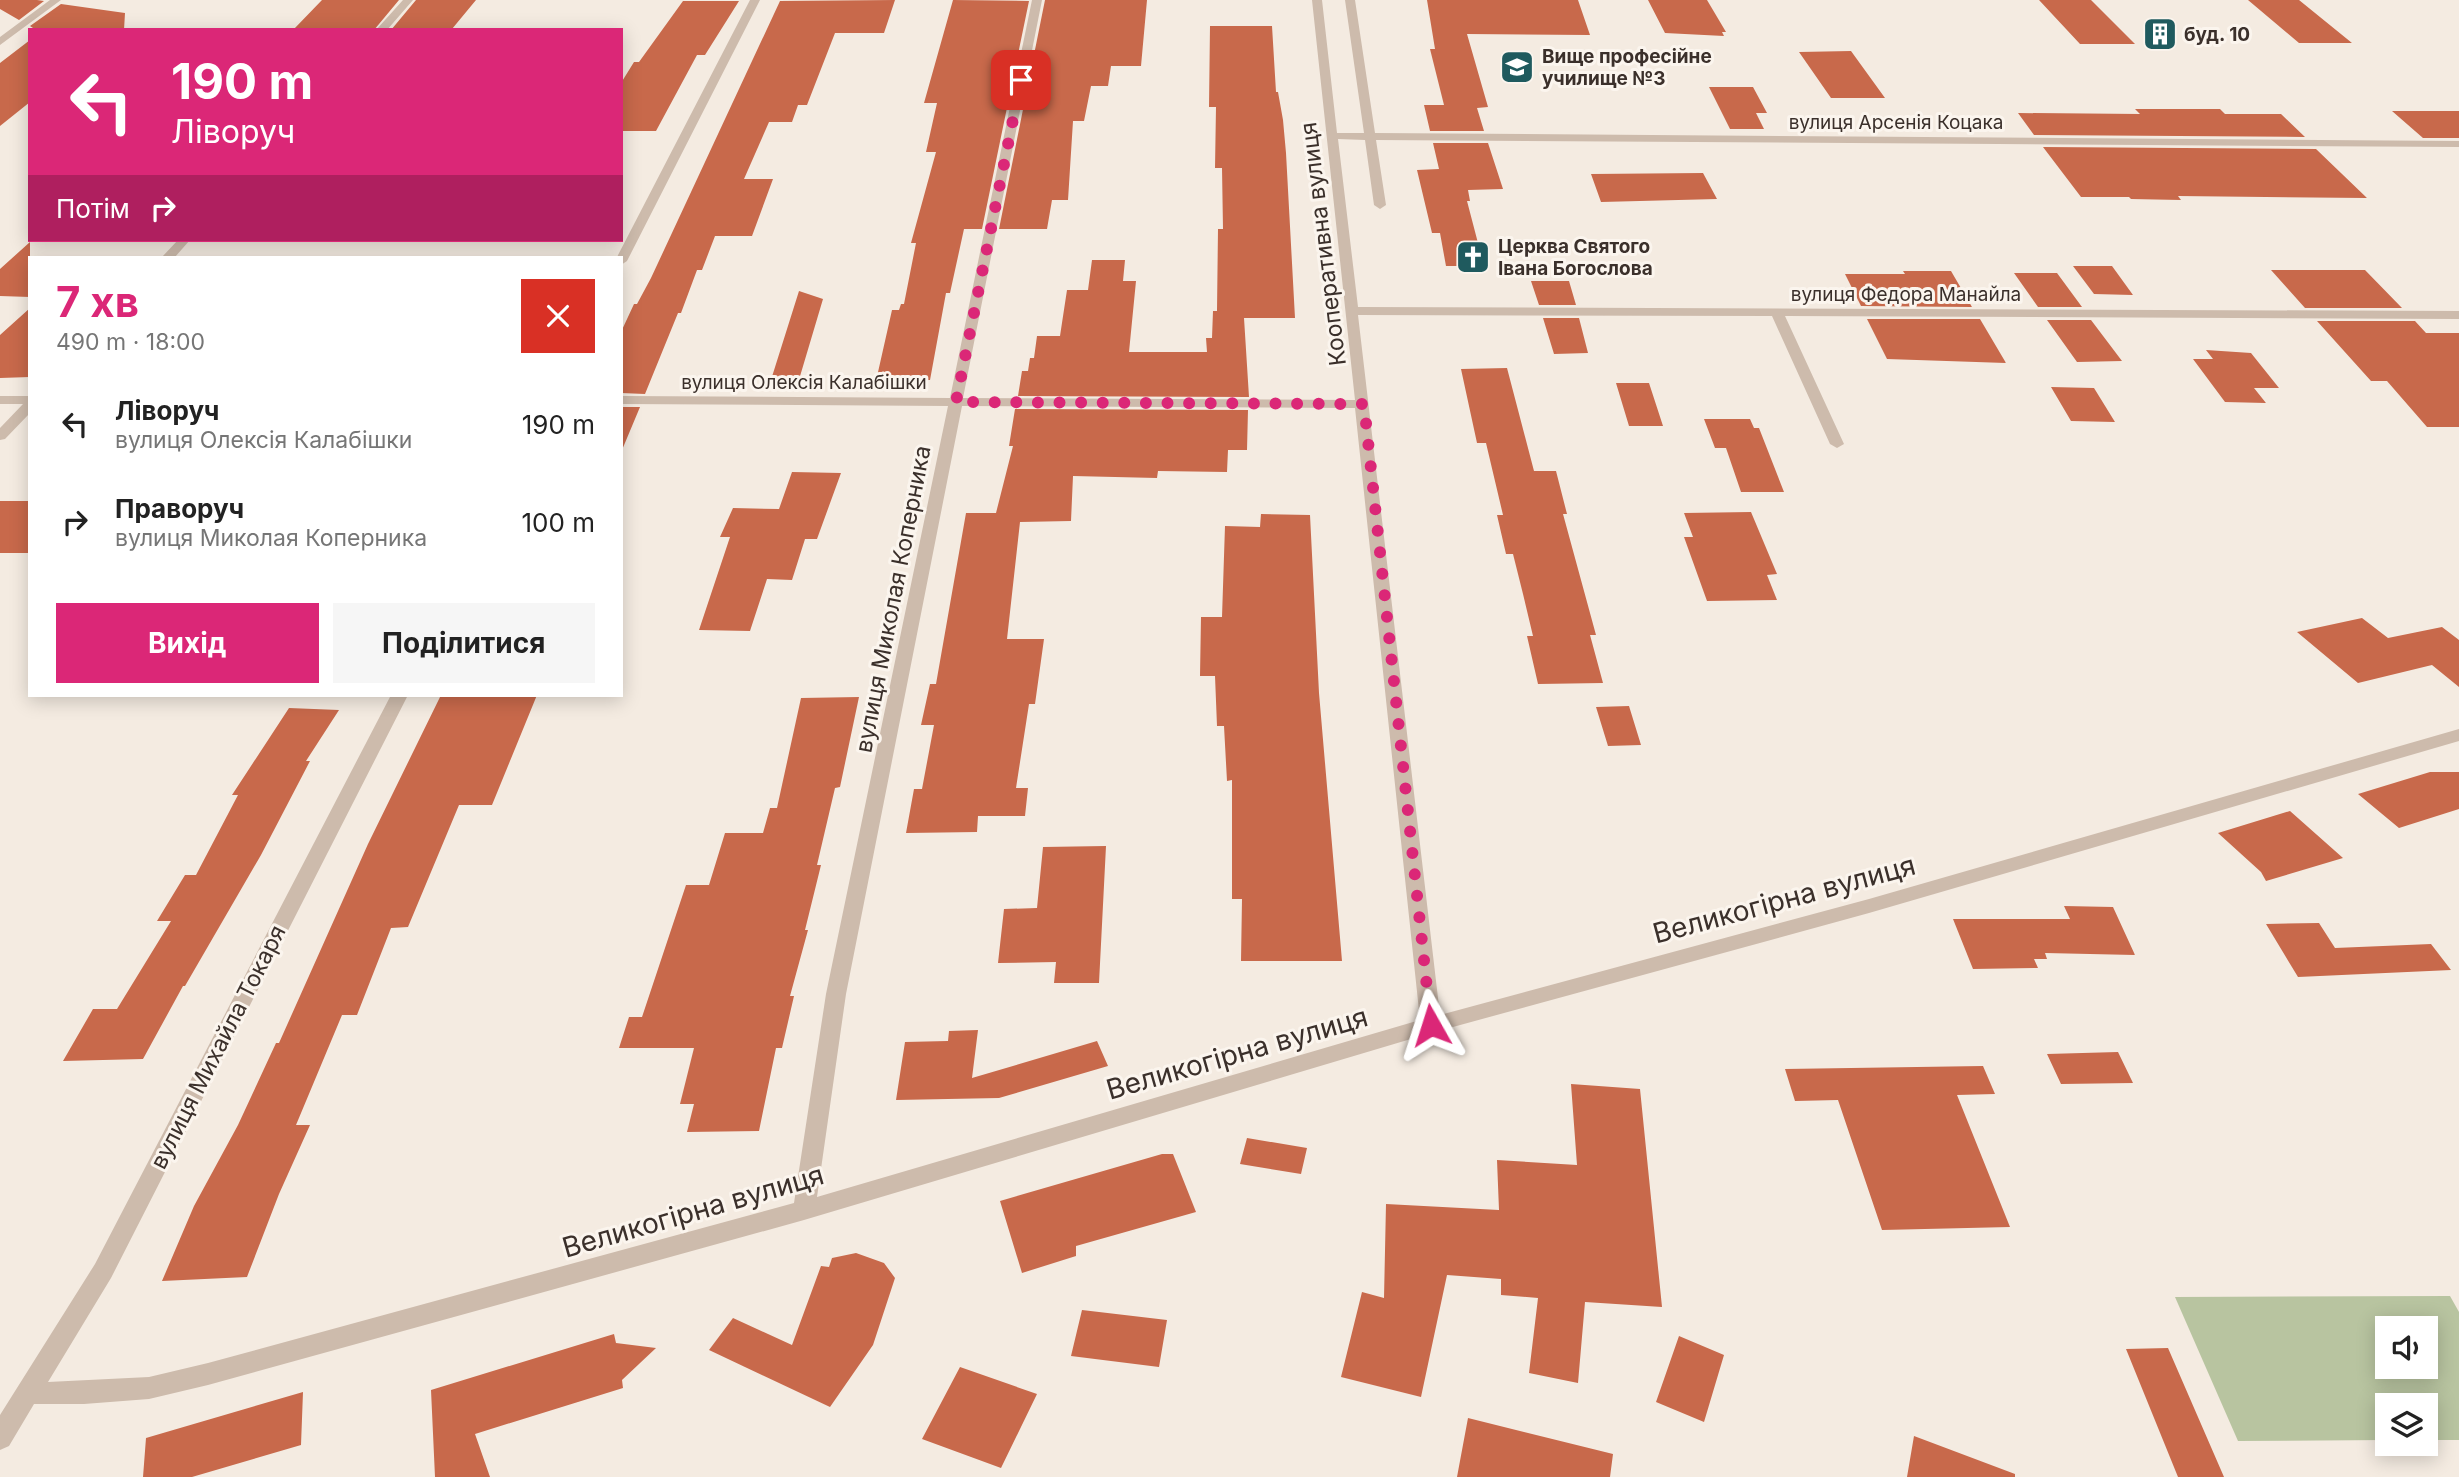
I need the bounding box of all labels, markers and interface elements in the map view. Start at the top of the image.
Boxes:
building icon: буд. 10 [2141,15,2179,53]
place label: буд. 10 [2184,23,2250,46]
place label: Вище професійне училище №3 [1542,45,1712,90]
school or university icon: Вище професійне училище №3 [1498,48,1536,86]
pin [991,50,1051,110]
text: 190 m [171,52,313,111]
icon: left [56,56,147,147]
icon: arrive [1002,61,1040,99]
street label: вулиця Арсенія Коцака [1789,111,2003,134]
text: Ліворуч [171,112,295,151]
street label: Кооперативна вулиця [1294,121,1352,367]
icon: right [144,189,182,227]
text: Потім [56,193,130,224]
place label: Церква Святого Івана Богослова [1498,235,1653,280]
church icon: Церква Святого Івана Богослова [1454,238,1492,276]
text: 7 хв [56,276,139,327]
button: close [521,279,595,353]
street label: вулиця Федора Манайла [1791,283,2021,306]
text: 490 m · 18:00 [56,328,205,356]
street label: вулиця Олексія Калабішки [681,371,927,394]
text: Ліворуч [115,395,219,426]
icon: left [56,405,94,443]
text: 190 m [522,409,595,440]
text: вулиця Олексія Калабішки [115,426,412,454]
street label: вулиця Миколая Коперника [849,443,937,755]
text: Праворуч [115,493,244,524]
icon: right [56,503,94,541]
text: 100 m [522,507,595,538]
text: вулиця Миколая Коперника [115,524,427,552]
button: Вихід [56,603,319,683]
button: Поділитися [333,603,595,683]
street label: Великогірна вулиця [1649,848,1919,950]
street label: вулиця Михайла Токаря [144,920,292,1174]
position arrow [1394,988,1468,1062]
street label: Великогірна вулиця [1102,999,1372,1107]
street label: Великогірна вулиця [558,1157,828,1265]
map controls [2375,1316,2438,1456]
button: sound [2375,1316,2438,1379]
button: layers [2375,1393,2438,1456]

